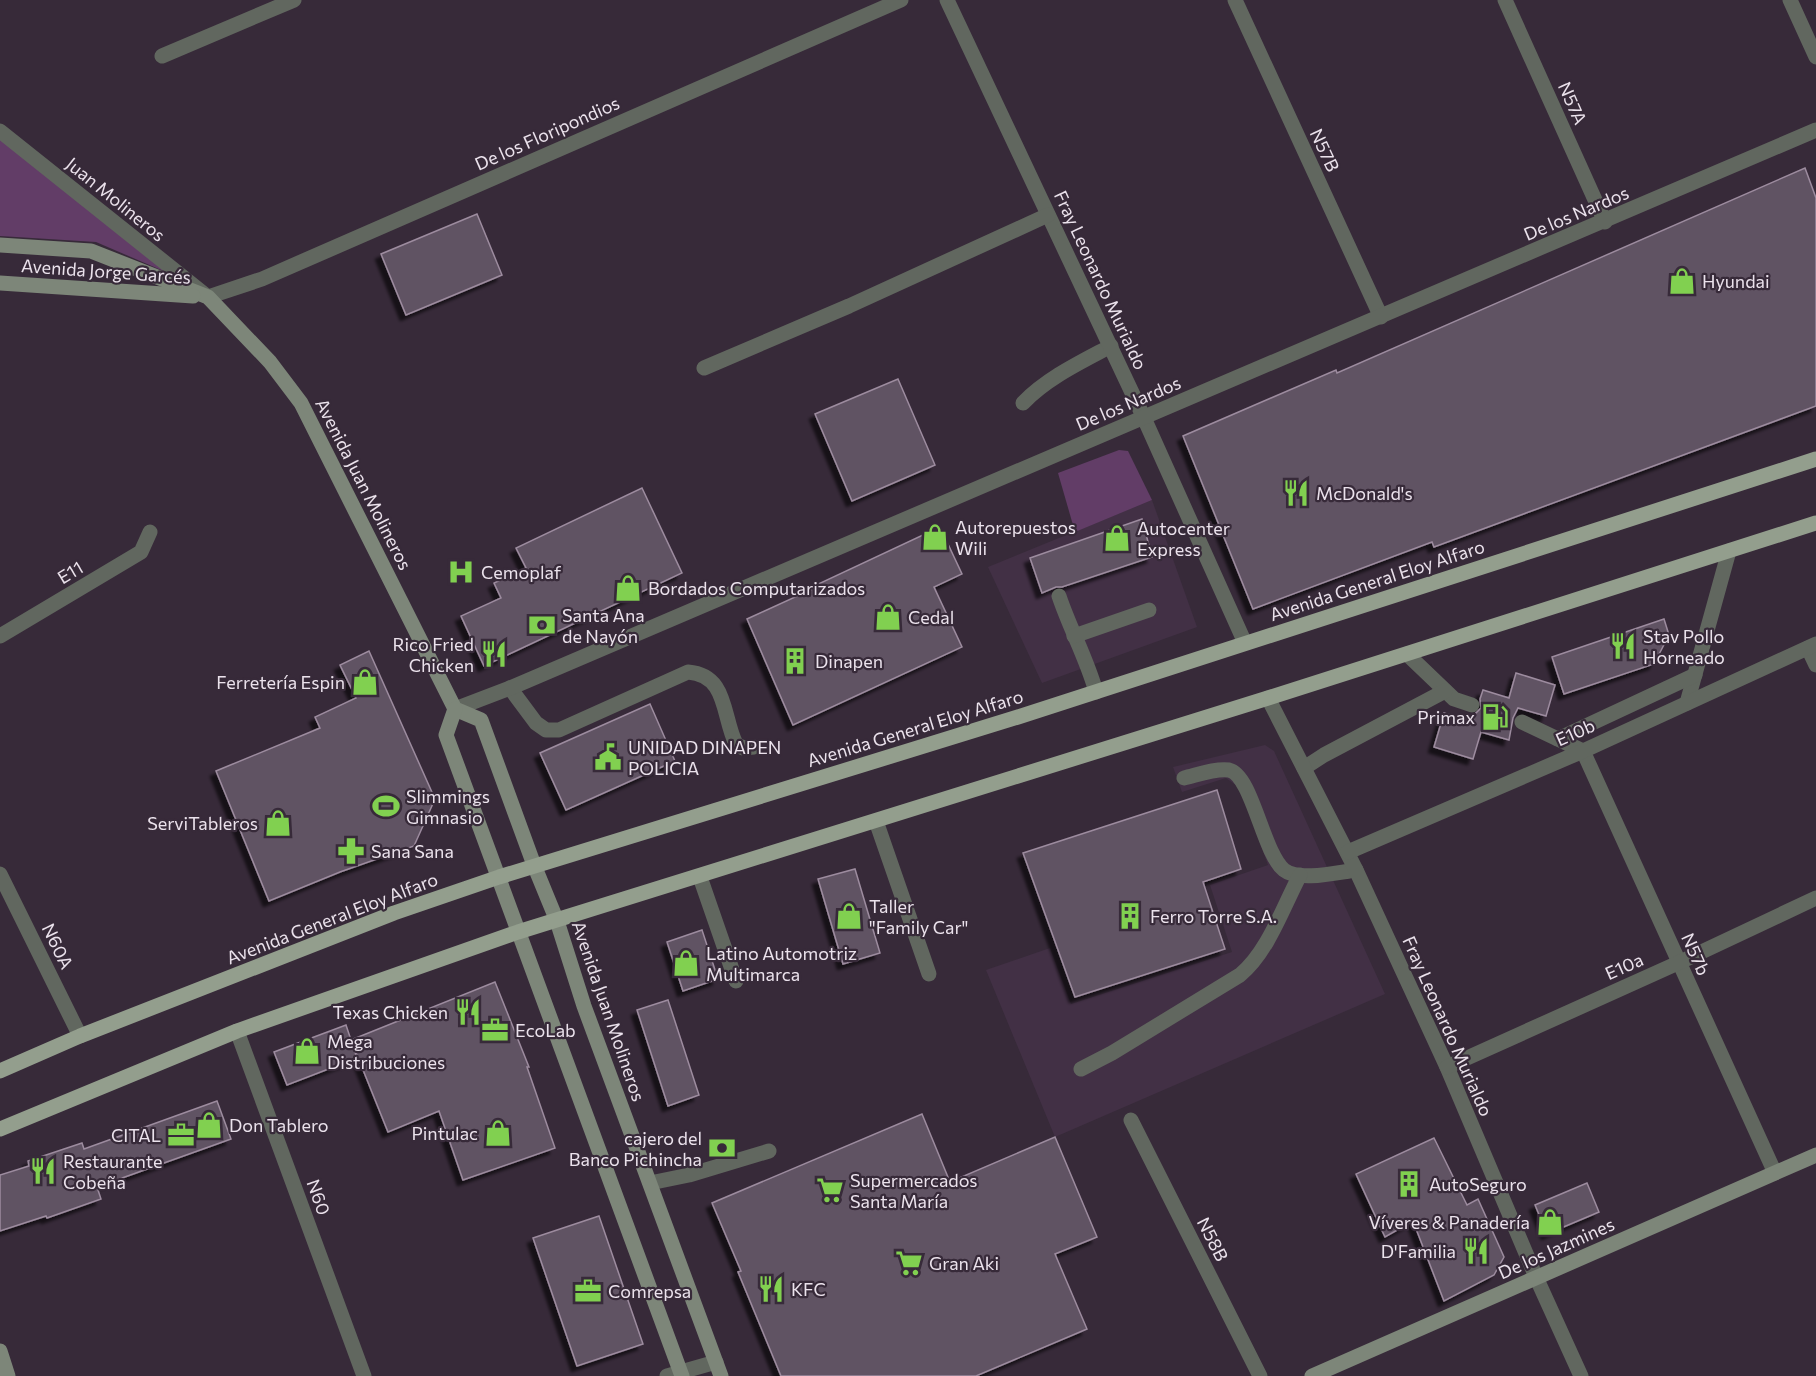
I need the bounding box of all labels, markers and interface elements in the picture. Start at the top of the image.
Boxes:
street label: N57A [1554,78,1592,128]
street label: De los Floripondios [471,91,623,175]
street label: N57B [1306,125,1344,175]
street label: Juan Molineros [62,152,170,246]
street label: De los Nardos [1520,181,1632,245]
street label: Fray Leonardo Murialdo [1050,187,1152,373]
street label: Avenida Jorge Garcés [20,254,192,288]
shop icon: Hyundai [1667,266,1697,296]
place label: Hyundai [1702,270,1770,292]
street label: De los Nardos [1072,371,1184,435]
street label: Avenida Juan Molineros [311,395,417,573]
restaurant icon: McDonald's [1281,478,1311,508]
place label: McDonald's [1316,482,1413,504]
place label: Autorepuestos Wili [955,516,1076,559]
place label: Autocenter Express [1137,517,1230,560]
shop icon: Autorepuestos Wili [920,522,950,552]
shop icon: Autocenter Express [1102,523,1132,553]
street label: Avenida General Eloy Alfaro [1267,535,1487,625]
street label: E11 [53,556,87,588]
hospital icon: Cemoplaf [446,557,476,587]
place label: Cemoplaf [481,561,562,583]
shop icon: Bordados Computarizados [613,573,643,603]
place label: Bordados Computarizados [648,577,865,599]
shop icon: Cedal [873,602,903,632]
place label: Santa Ana de Nayón [562,604,645,647]
place label: Cedal [908,606,954,628]
bank icon: Santa Ana de Nayón [527,610,557,640]
place label: Stav Pollo Horneado [1643,625,1725,668]
restaurant icon: Stav Pollo Horneado [1608,631,1638,661]
place label: Rico Fried Chicken [392,633,474,676]
restaurant icon: Rico Fried Chicken [479,639,509,669]
building icon: Dinapen [780,646,810,676]
place label: Dinapen [815,650,883,672]
shop icon: Ferretería Espin [350,667,380,697]
place label: Ferretería Espin [216,671,345,693]
street label: Avenida General Eloy Alfaro [804,685,1026,771]
fuel station icon: Primax [1480,702,1510,732]
place label: Primax [1417,706,1475,728]
street label: E10b [1552,714,1598,750]
place label: UNIDAD DINAPEN POLICIA [628,736,781,779]
public building icon: UNIDAD DINAPEN POLICIA [593,742,623,772]
place label: Slimmings Gimnasio [406,785,490,828]
sports icon: Slimmings Gimnasio [371,791,401,821]
shop icon: ServiTableros [263,808,293,838]
place label: ServiTableros [147,812,258,834]
pharmacy icon: Sana Sana [336,836,366,866]
place label: Sana Sana [371,840,454,862]
street label: Avenida General Eloy Alfaro [223,867,441,969]
place label: Taller "Family Car" [869,895,968,938]
shop icon: Taller "Family Car" [834,901,864,931]
building icon: Ferro Torre S.A. [1115,901,1145,931]
place label: Ferro Torre S.A. [1150,905,1277,927]
street label: Avenida Juan Molineros [568,918,650,1104]
street label: N60A [38,919,78,973]
street label: N57b [1677,929,1715,979]
street label: Fray Leonardo Murialdo [1398,932,1498,1120]
place label: Latino Automotriz Multimarca [706,942,857,985]
shop icon: Latino Automotriz Multimarca [671,948,701,978]
street label: E10a [1601,948,1647,984]
restaurant icon: Texas Chicken [453,997,483,1027]
place label: Texas Chicken [332,1001,448,1023]
office icon: EcoLab [480,1015,510,1045]
place label: EcoLab [515,1019,576,1041]
place label: Mega Distribuciones [327,1030,445,1073]
shop icon: Mega Distribuciones [292,1036,322,1066]
shop icon: Don Tablero [194,1110,224,1140]
place label: Don Tablero [229,1114,329,1136]
shop icon: Pintulac [483,1118,513,1148]
office icon: CITAL [166,1120,196,1150]
place label: Pintulac [411,1122,478,1144]
place label: CITAL [111,1124,161,1146]
place label: cajero del Banco Pichincha [569,1127,702,1170]
bank icon: cajero del Banco Pichincha [707,1133,737,1163]
place label: Restaurante Cobeña [63,1150,162,1193]
restaurant icon: Restaurante Cobeña [28,1156,58,1186]
place label: Supermercados Santa María [850,1169,978,1212]
building icon: AutoSeguro [1394,1169,1424,1199]
place label: AutoSeguro [1429,1173,1527,1195]
supermarket icon: Supermercados Santa María [815,1175,845,1205]
street label: N60 [302,1176,336,1218]
shop icon: Víveres & Panadería [1535,1207,1565,1237]
place label: Víveres & Panadería [1369,1211,1530,1233]
street label: N58B [1193,1213,1233,1265]
street label: De los Jazmines [1494,1213,1618,1283]
restaurant icon: D'Familia [1461,1236,1491,1266]
place label: D'Familia [1381,1240,1456,1262]
supermarket icon: Gran Aki [894,1248,924,1278]
place label: Gran Aki [929,1252,999,1274]
restaurant icon: KFC [756,1274,786,1304]
office icon: Comrepsa [573,1276,603,1306]
place label: KFC [791,1278,826,1300]
place label: Comrepsa [608,1280,691,1302]

